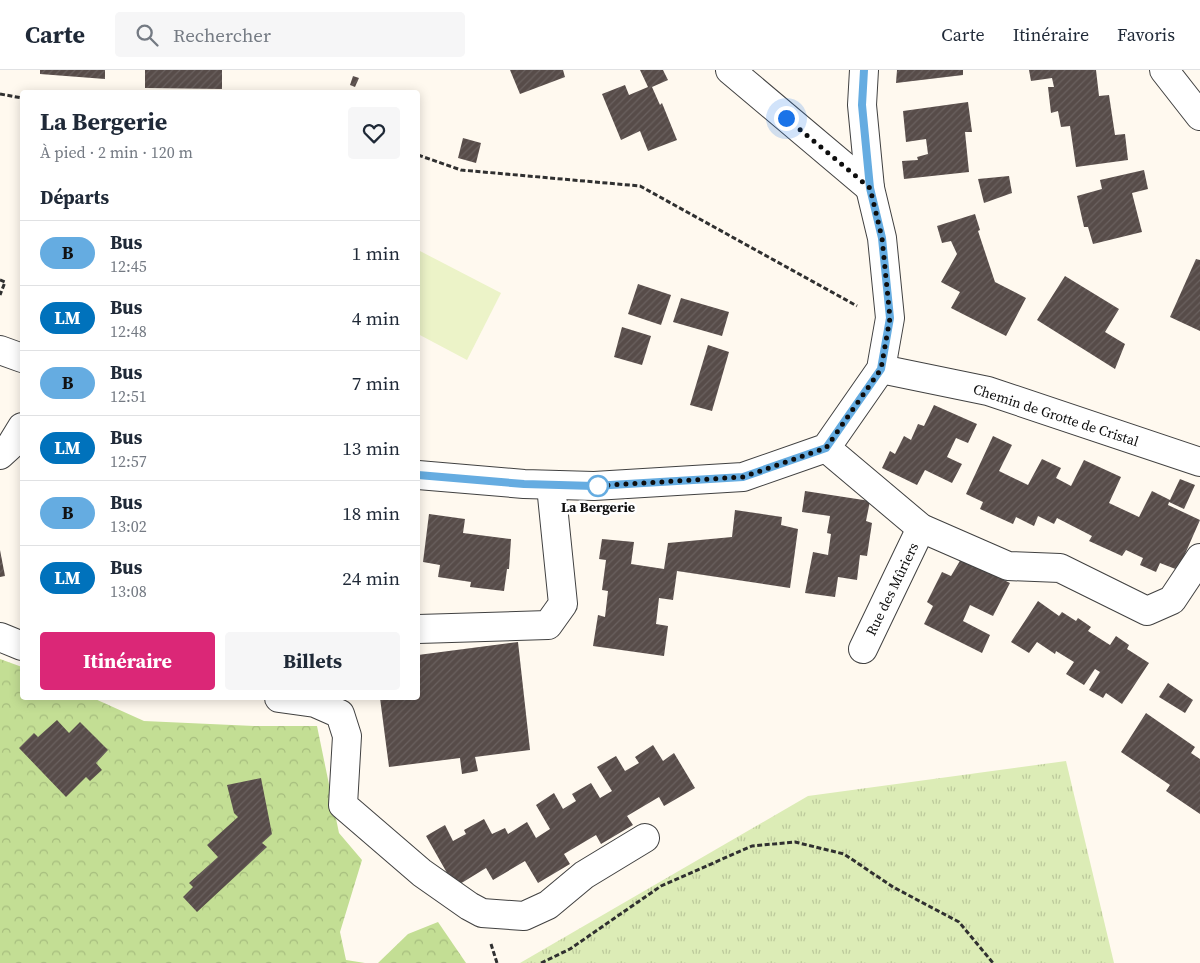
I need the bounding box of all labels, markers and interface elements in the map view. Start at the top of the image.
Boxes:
search box [115,12,465,57]
text: Carte [25,18,85,51]
icon: search [133,21,161,49]
text: Rechercher [173,22,271,48]
text: Carte [941,22,985,47]
text: Itinéraire [1013,22,1089,47]
text: Favoris [1117,22,1175,47]
text: La Bergerie [40,105,167,138]
your location [774,106,799,131]
button: heart [348,107,400,159]
text: À pied · 2 min · 120 m [40,141,193,163]
text: Départs [40,184,109,210]
text: Bus [110,229,142,255]
text: B [62,240,73,265]
text: 1 min [352,240,400,266]
text: 12:45 [110,255,147,277]
text: Bus [110,294,142,320]
text: LM [54,305,81,330]
text: 4 min [352,305,400,331]
text: 12:48 [110,320,147,342]
text: Bus [110,359,142,385]
text: B [62,370,73,395]
text: 7 min [352,370,400,396]
street label: Chemin de Grotte de Cristal [971,379,1141,451]
text: 12:51 [110,385,147,407]
text: Bus [110,424,142,450]
text: LM [54,435,81,460]
text: 13 min [342,435,400,461]
text: 12:57 [110,450,147,472]
marker: La Bergerie [587,475,609,497]
text: Bus [110,489,142,515]
place label: La Bergerie [561,497,635,517]
text: B [62,500,73,525]
text: 18 min [342,500,400,526]
text: 13:02 [110,515,147,537]
street label: Rue des Mûriers [861,539,923,639]
text: Bus [110,554,142,580]
text: LM [54,565,81,590]
text: 24 min [342,565,400,591]
text: 13:08 [110,580,147,602]
button: Itinéraire [40,632,215,690]
button: Billets [225,632,400,690]

